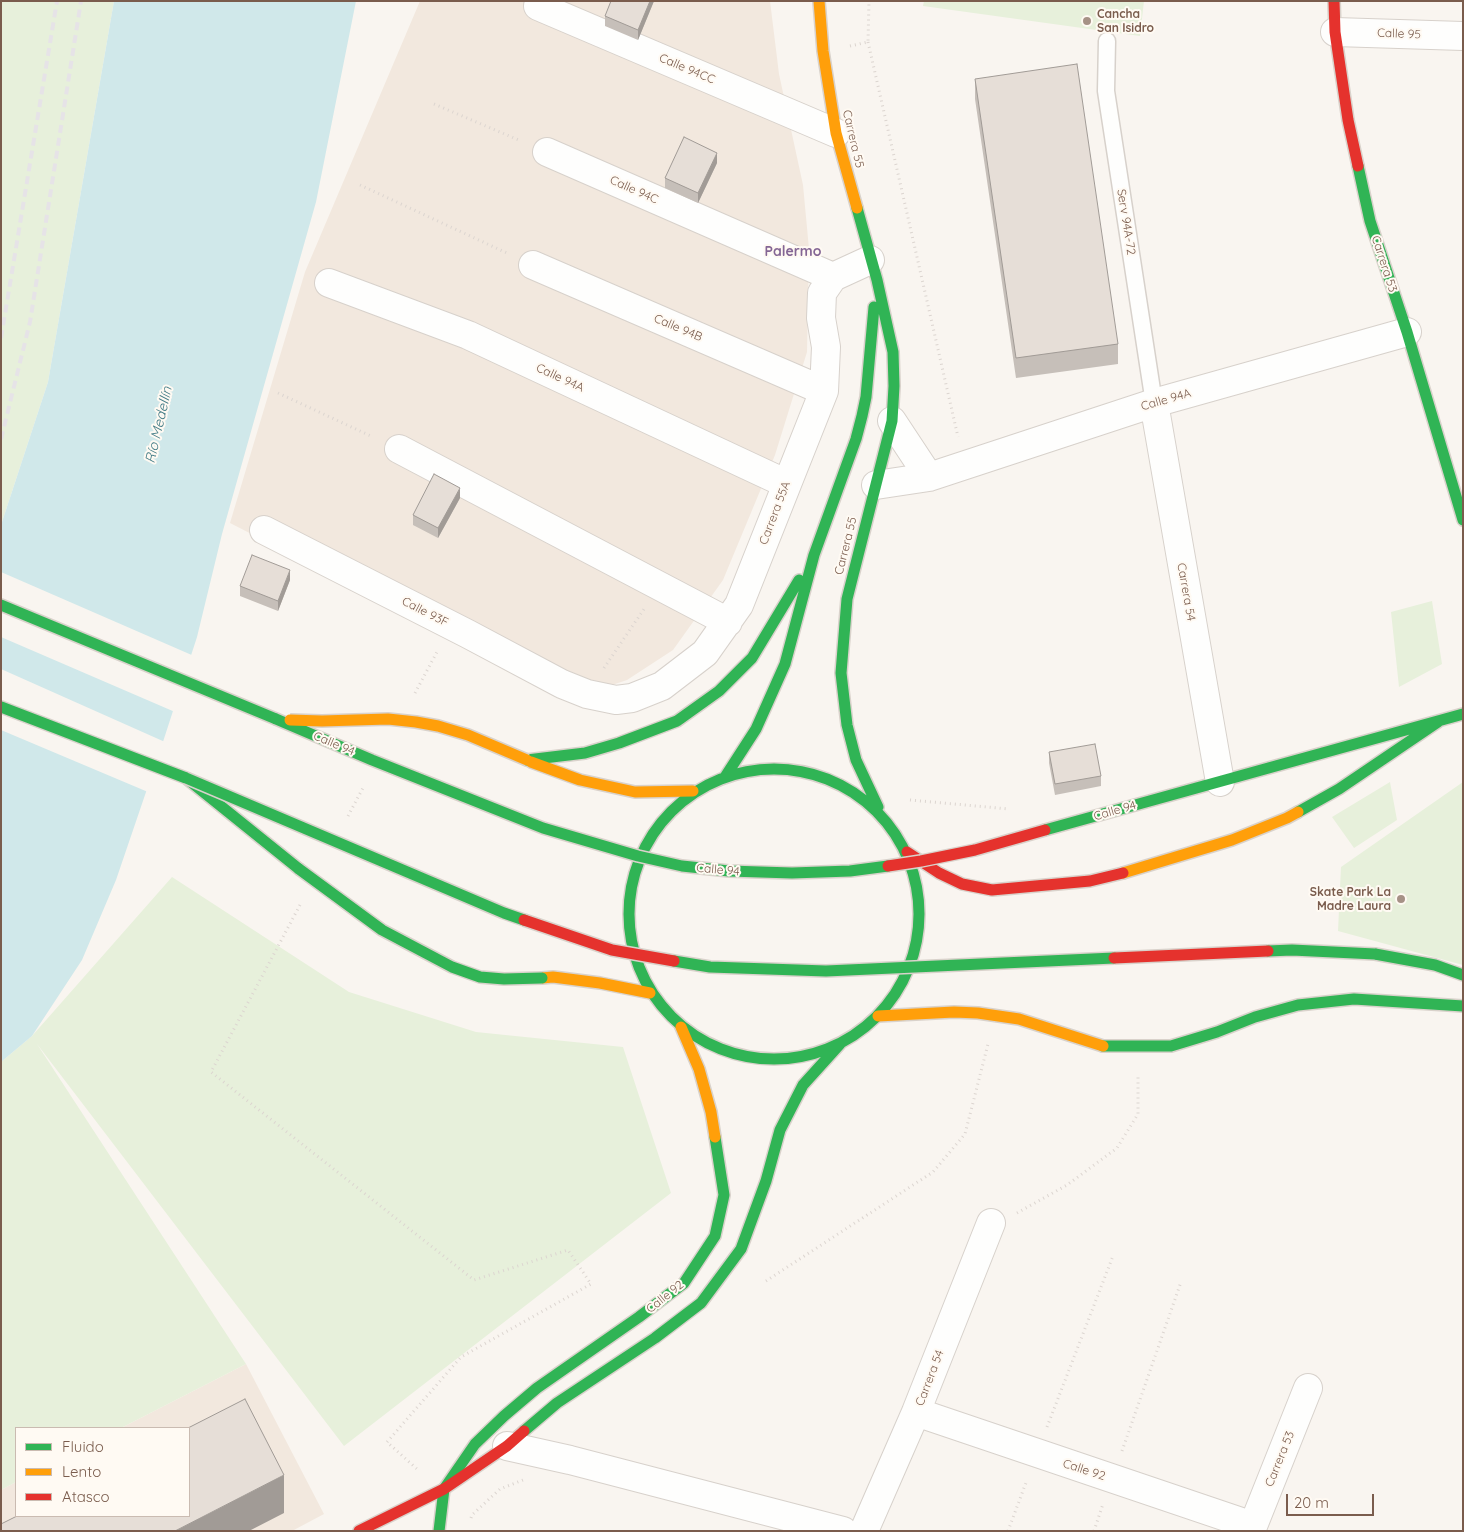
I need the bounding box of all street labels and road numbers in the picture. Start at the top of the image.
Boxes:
street label: Calle 95 [1377,26,1421,42]
street label: Calle 94CC [657,51,717,87]
street label: Carrera 55 [839,109,867,169]
street label: Calle 94C [608,173,660,207]
street label: Serv 94A-72 [1114,188,1138,256]
street label: Carrera 53 [1368,234,1400,294]
street label: Calle 94B [652,311,704,345]
street label: Calle 94A [534,361,586,395]
street label: Calle 94A [1139,386,1193,414]
street label: Carrera 55A [756,479,794,547]
street label: Carrera 55 [832,516,860,576]
street label: Carrera 54 [1174,562,1198,622]
street label: Calle 93F [399,594,451,630]
street label: Calle 94 [311,729,357,759]
street label: Calle 94 [1092,798,1138,824]
street label: Calle 94 [696,861,740,879]
street label: Calle 92 [643,1278,687,1316]
street label: Carrera 54 [913,1348,947,1408]
street label: Carrera 53 [1262,1429,1298,1489]
street label: Calle 92 [1061,1456,1107,1484]

